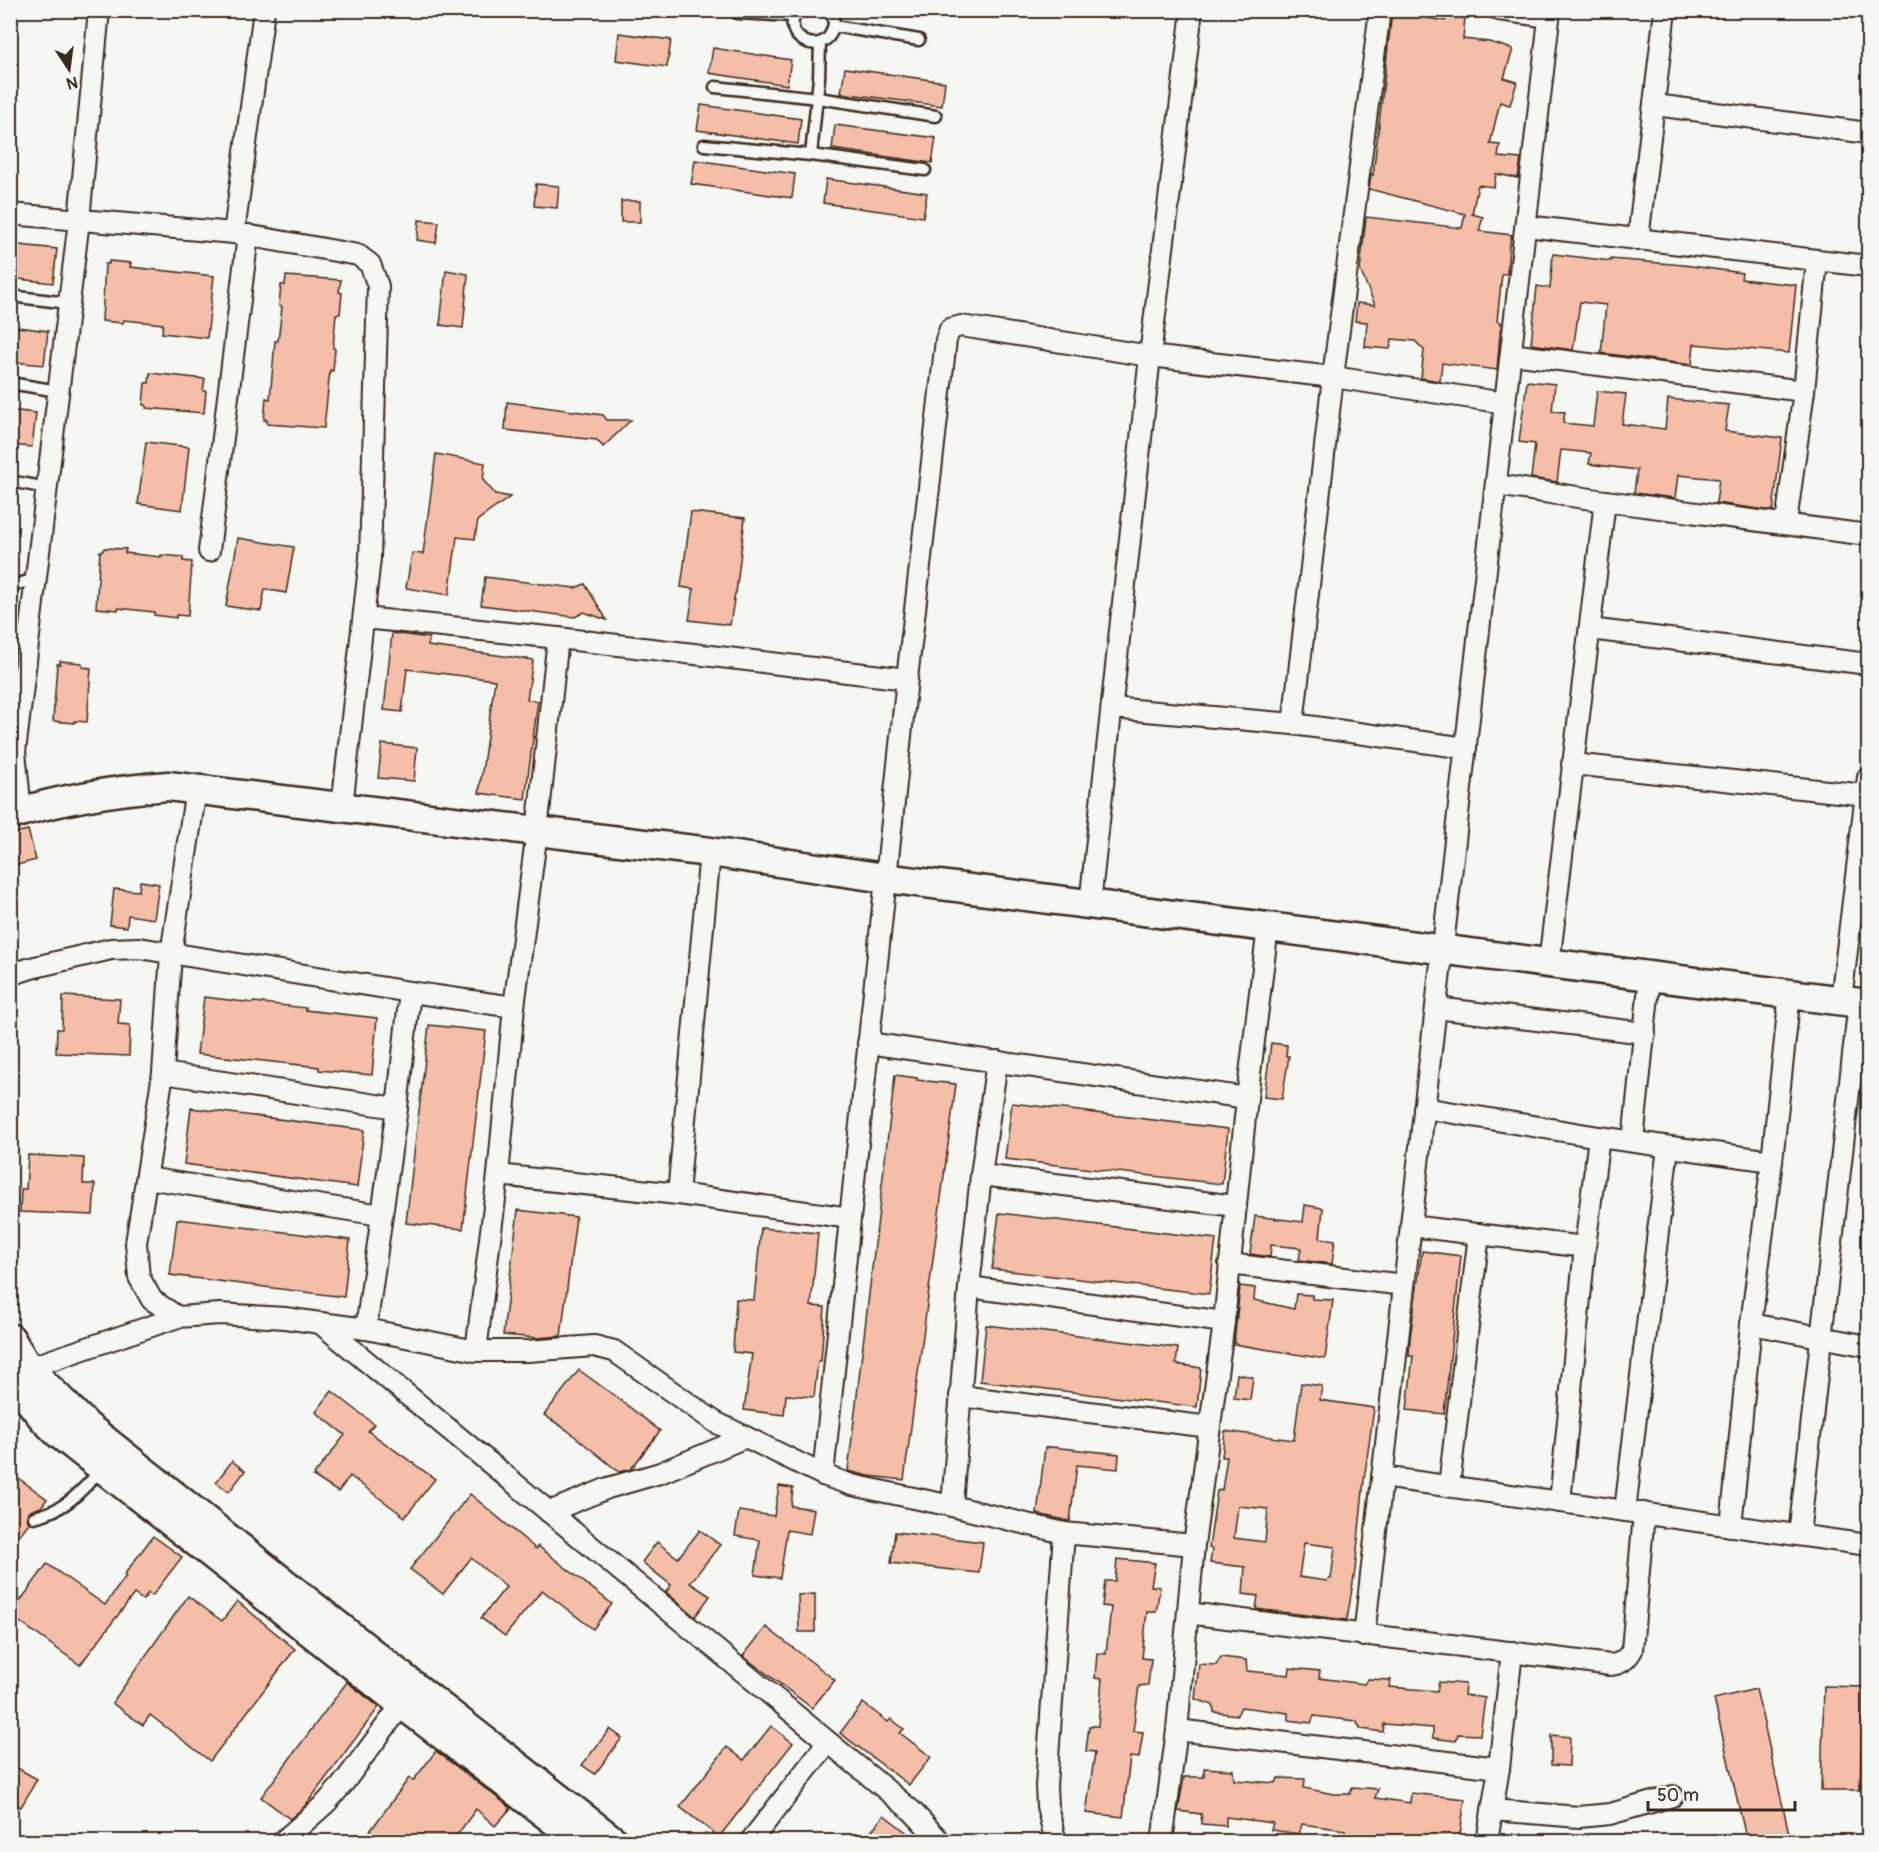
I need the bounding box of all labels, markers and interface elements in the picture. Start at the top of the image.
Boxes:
north arrow [39,39,99,99]
text: N [64,72,80,94]
scale bar [1648,1774,1795,1812]
text: 50 m [1657,1784,1699,1807]

